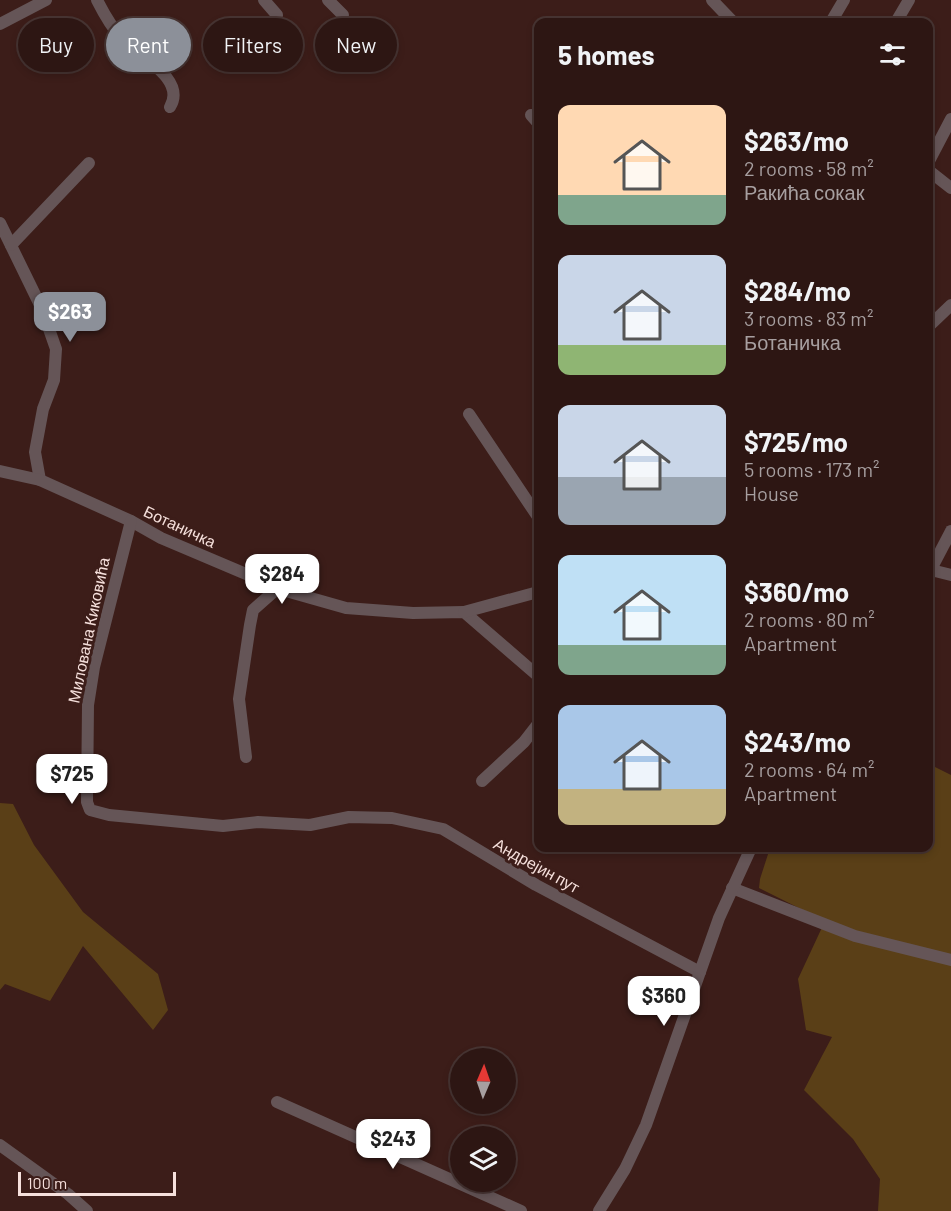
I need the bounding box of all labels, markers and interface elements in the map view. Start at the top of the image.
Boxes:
chip: Buy [18,18,94,72]
chip: Rent [106,18,191,72]
chip: Filters [203,18,303,72]
chip: New [315,18,397,72]
icon: filters [876,38,909,71]
text: 5 homes [558,39,655,70]
text: $263/mo [744,125,849,156]
icon: home [606,129,678,201]
text: 2 rooms · 58 m² [744,156,874,180]
text: Ракића сокак [744,180,864,204]
text: $284/mo [744,275,851,306]
icon: home [606,279,678,351]
pin: $263 [34,292,106,343]
text: $263 [48,299,92,323]
text: 3 rooms · 83 m² [744,306,873,330]
text: Ботаничка [744,330,841,354]
text: $725/mo [744,426,848,457]
icon: home [606,429,678,501]
text: 5 rooms · 173 m² [744,457,879,481]
text: House [744,481,799,505]
street label: Ботаничка [141,501,219,551]
pin: $284 [246,554,318,605]
street label: Милована Киковића [63,555,113,705]
text: $284 [259,561,305,585]
text: $360/mo [744,576,849,607]
icon: home [606,579,678,651]
text: 2 rooms · 80 m² [744,607,875,631]
text: Apartment [744,631,837,655]
text: $243/mo [744,726,851,757]
icon: home [606,729,678,801]
pin: $725 [36,754,108,805]
text: 2 rooms · 64 m² [744,757,874,781]
text: $725 [50,761,94,785]
text: Apartment [744,781,837,805]
street label: Андрејин пут [491,834,584,897]
pin: $360 [628,976,700,1027]
text: $360 [642,983,686,1007]
north arrow [450,1048,516,1114]
map controls [450,1048,516,1192]
pin: $243 [357,1119,429,1170]
text: $243 [370,1126,416,1150]
button: layers [450,1126,516,1192]
scale bar [18,1169,176,1196]
text: 100 m [27,1173,67,1192]

